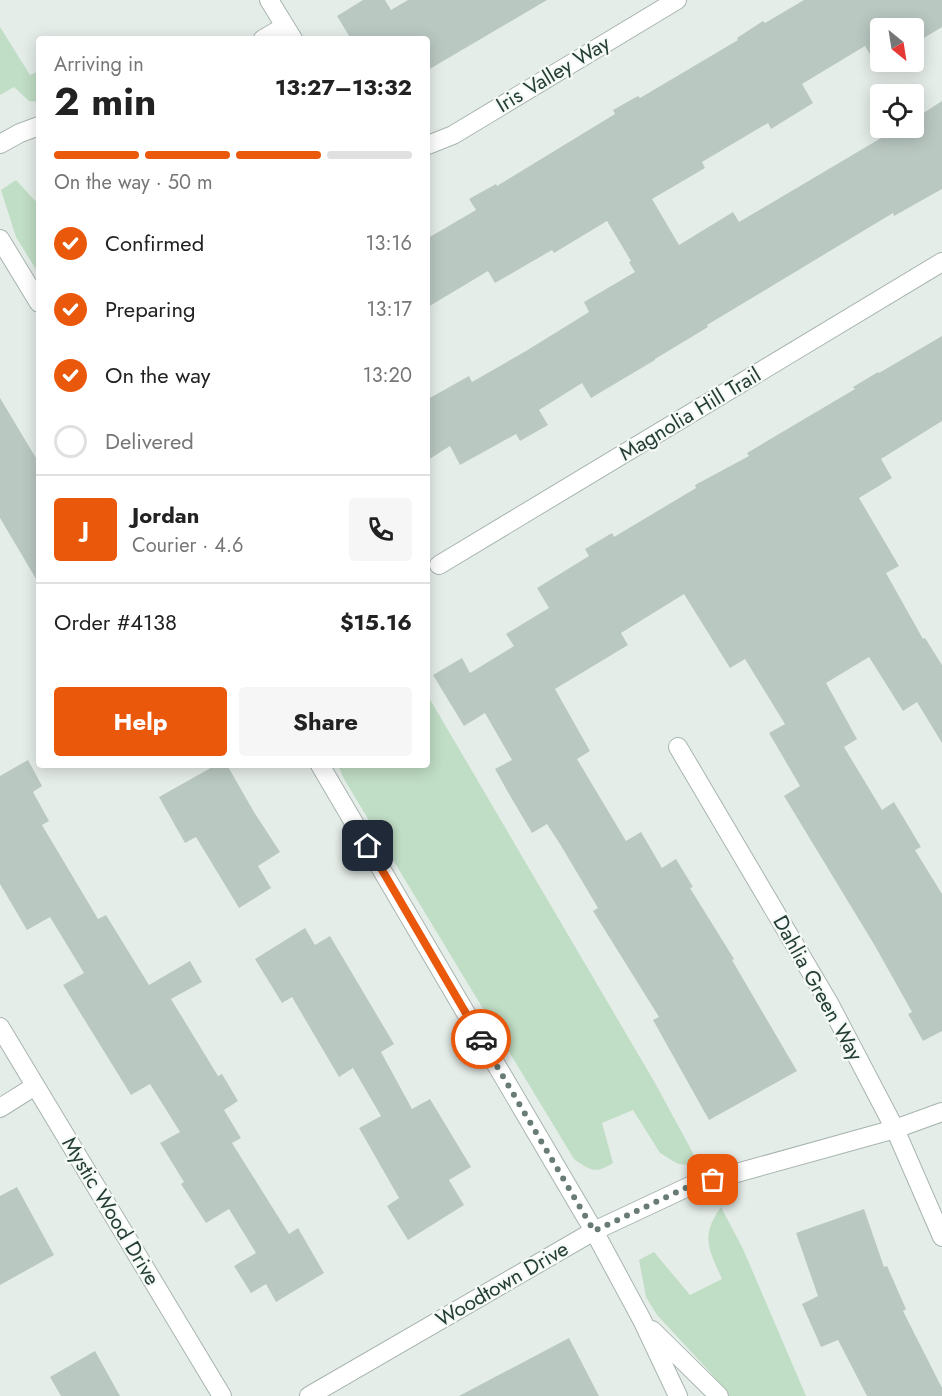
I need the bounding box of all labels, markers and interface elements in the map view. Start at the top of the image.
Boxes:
north arrow [870,18,924,72]
map controls [870,18,924,138]
street label: Iris Valley Way [490,28,616,120]
text: Arriving in [54,50,144,79]
text: 13:27–13:32 [275,71,412,103]
text: 2 min [54,73,156,130]
button: locate [870,84,924,138]
text: On the way · 50 m [54,168,213,197]
icon: check [54,227,87,260]
text: Confirmed [105,227,204,259]
text: 13:16 [366,229,412,258]
icon: check [54,293,87,326]
text: Preparing [105,293,196,325]
text: 13:17 [367,295,412,324]
icon: check [54,359,87,392]
text: On the way [105,359,210,391]
street label: Magnolia Hill Trail [614,360,766,468]
text: 13:20 [363,361,412,390]
text: Delivered [105,425,194,457]
button: phone [349,498,412,561]
text: Jordan [132,499,199,531]
text: J [82,513,89,545]
text: Courier · 4.6 [132,531,244,560]
text: Order #4138 [54,606,177,638]
text: $15.16 [340,606,412,638]
button: Help [54,687,227,756]
button: Share [239,687,412,756]
pin [342,820,393,871]
icon: home [351,829,384,862]
street label: Dahlia Green Way [766,910,871,1067]
courier [451,1009,511,1069]
icon: car [465,1023,498,1056]
street label: Mystic Wood Drive [55,1131,167,1291]
pin [687,1154,738,1205]
icon: bag [696,1163,729,1196]
street label: Woodtown Drive [430,1234,574,1334]

